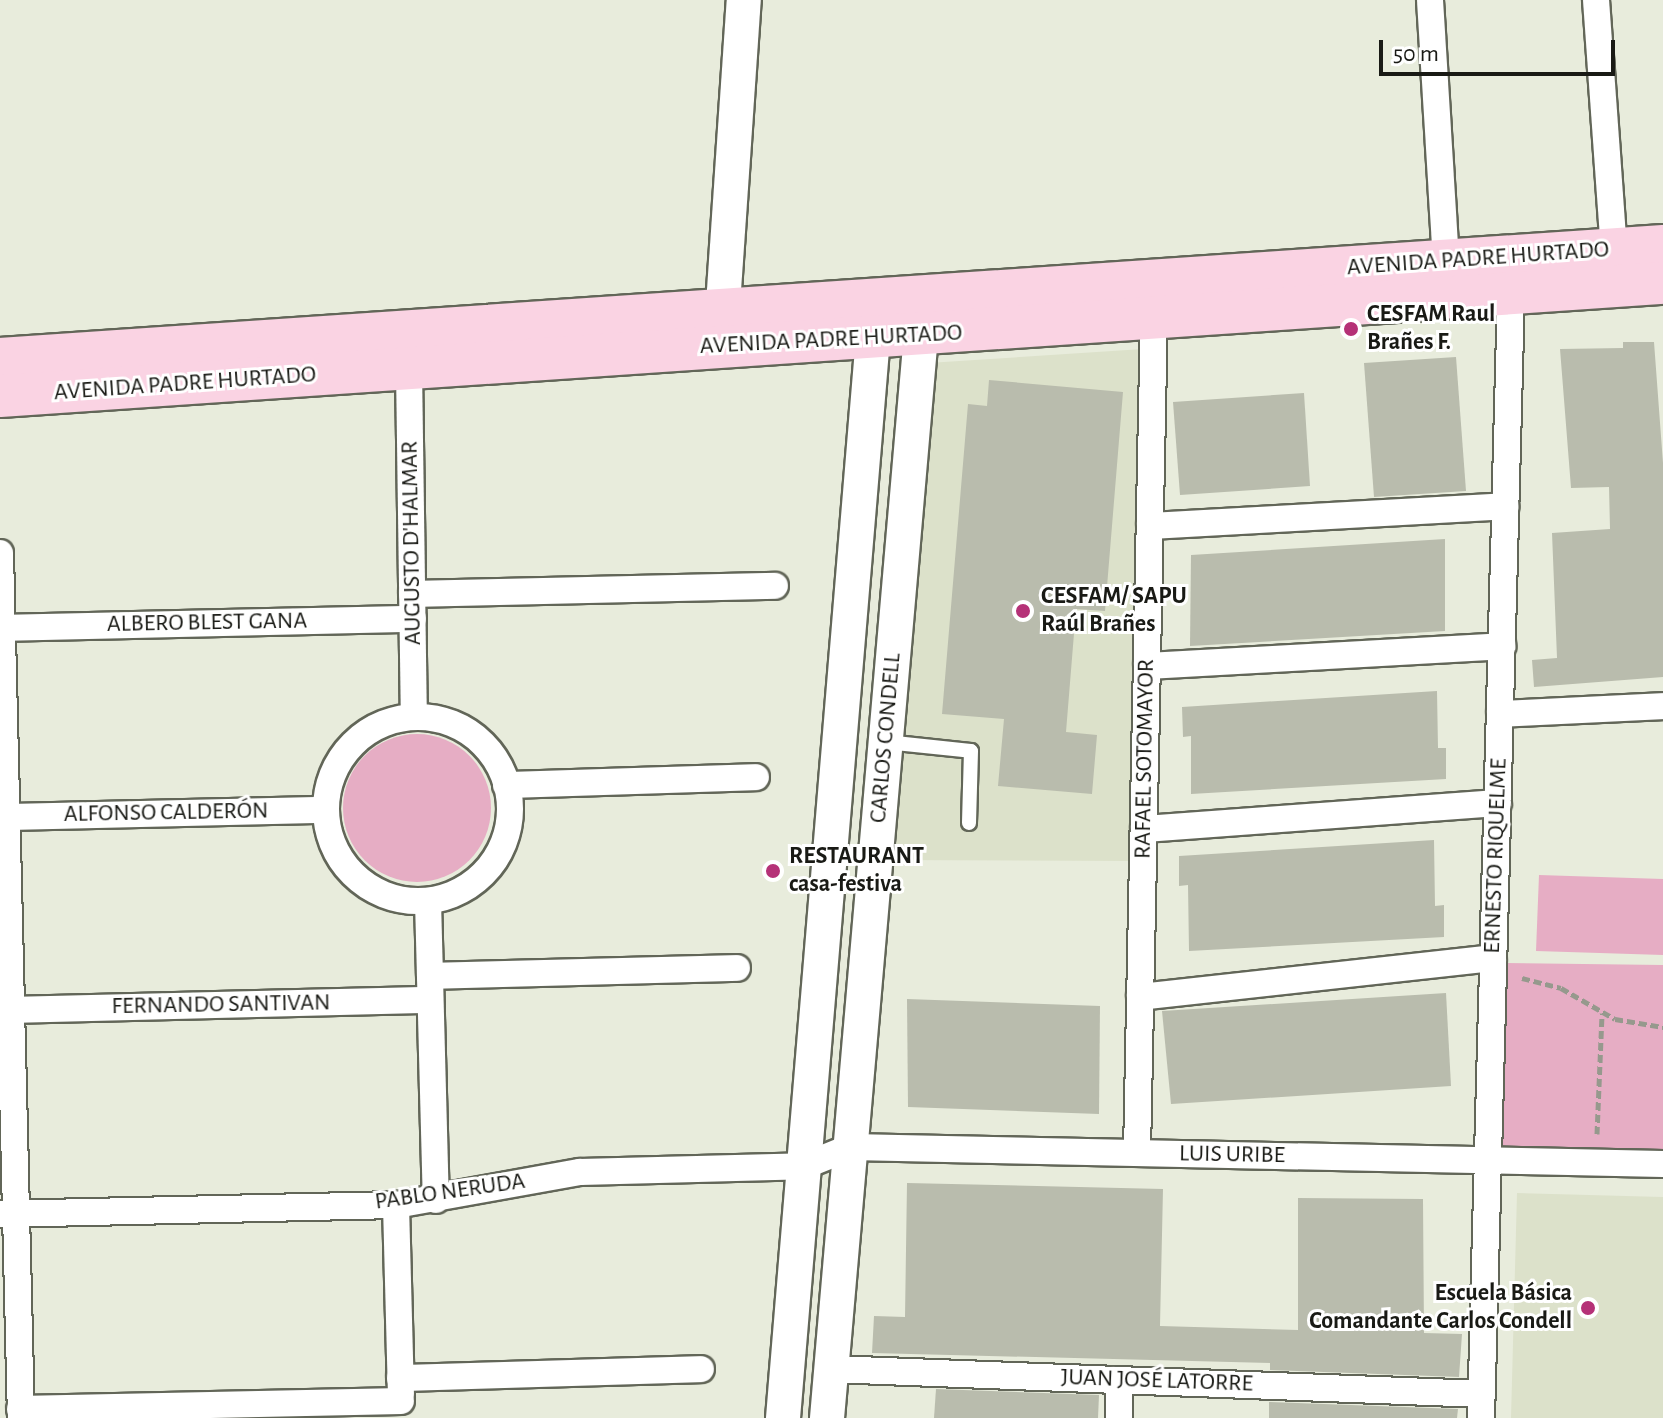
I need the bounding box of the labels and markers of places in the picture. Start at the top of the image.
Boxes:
place label: CESFAM Raul Brañes F. [1367,301,1495,357]
marker: CESFAM Raul Brañes F. [1342,320,1360,338]
place label: CESFAM/ SAPU Raúl Brañes [1041,583,1187,639]
marker: CESFAM/ SAPU Raúl Brañes [1012,600,1034,622]
place label: RESTAURANT casa-festiva [789,843,924,899]
marker: RESTAURANT casa-festiva [764,862,782,880]
place label: Escuela Básica Comandante Carlos Condell [1309,1280,1572,1336]
marker: Escuela Básica Comandante Carlos Condell [1579,1299,1597,1317]

